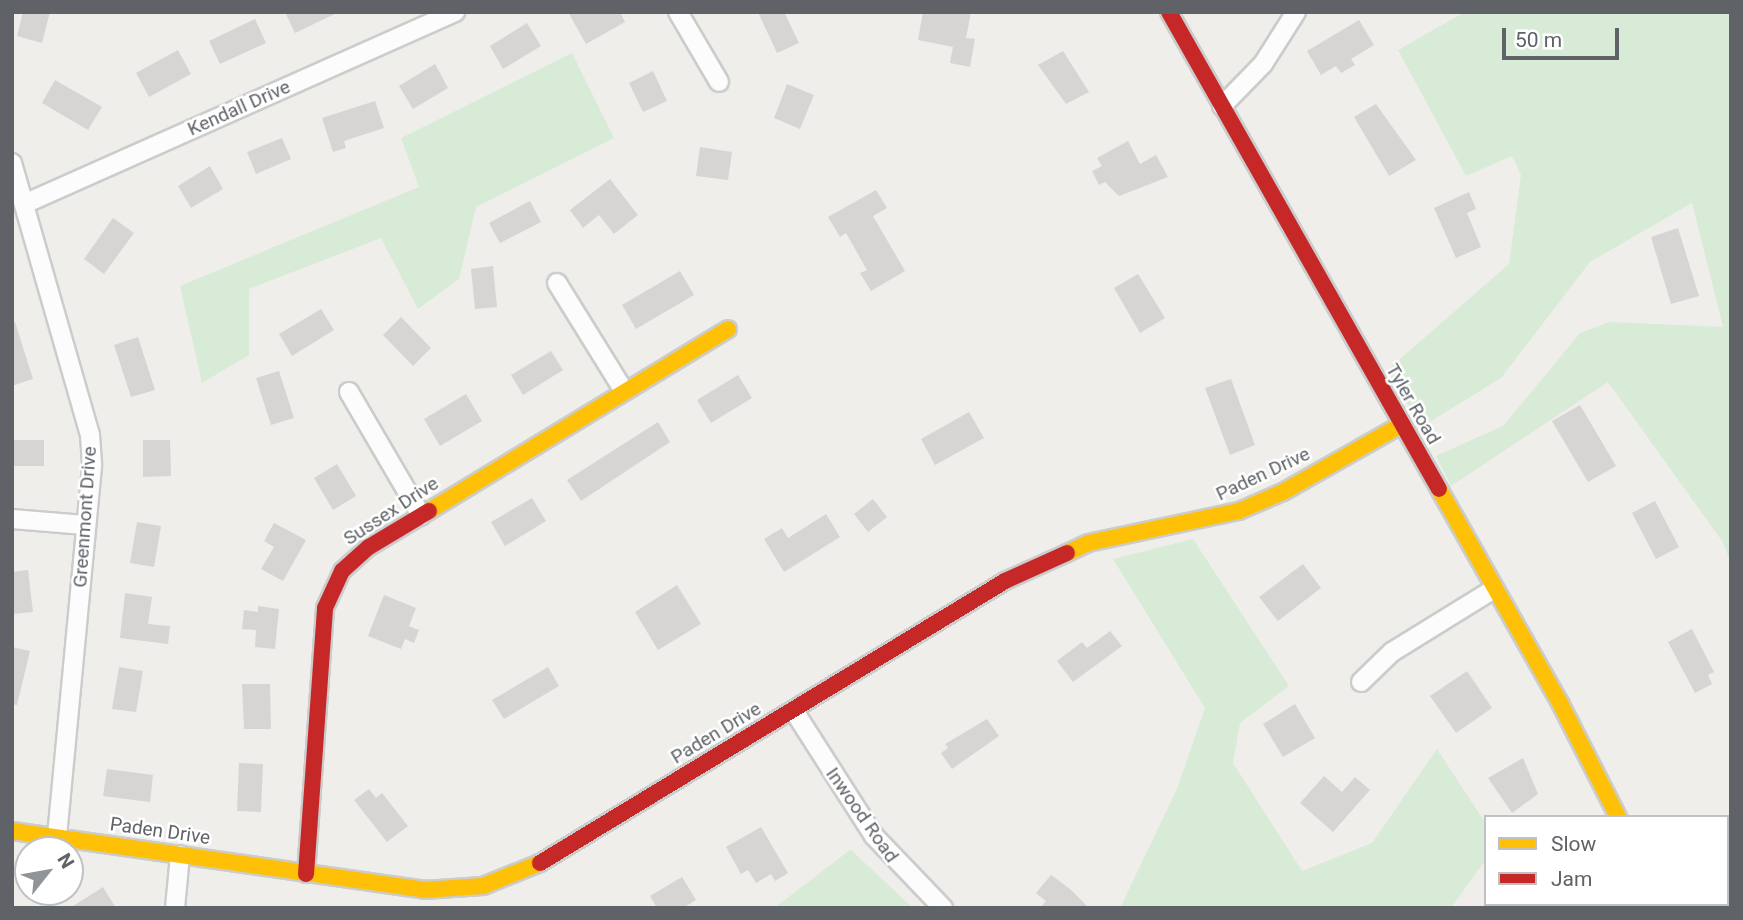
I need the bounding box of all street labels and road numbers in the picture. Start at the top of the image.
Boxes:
street label: Kendall Drive [184,75,294,141]
street label: Tyler Road [1381,360,1445,448]
street label: Paden Drive [1212,442,1314,506]
street label: Greenmont Drive [69,446,101,588]
street label: Sussex Drive [339,472,443,550]
street label: Paden Drive [667,697,765,769]
street label: Inwood Road [821,763,903,867]
street label: Paden Drive [108,813,212,849]

